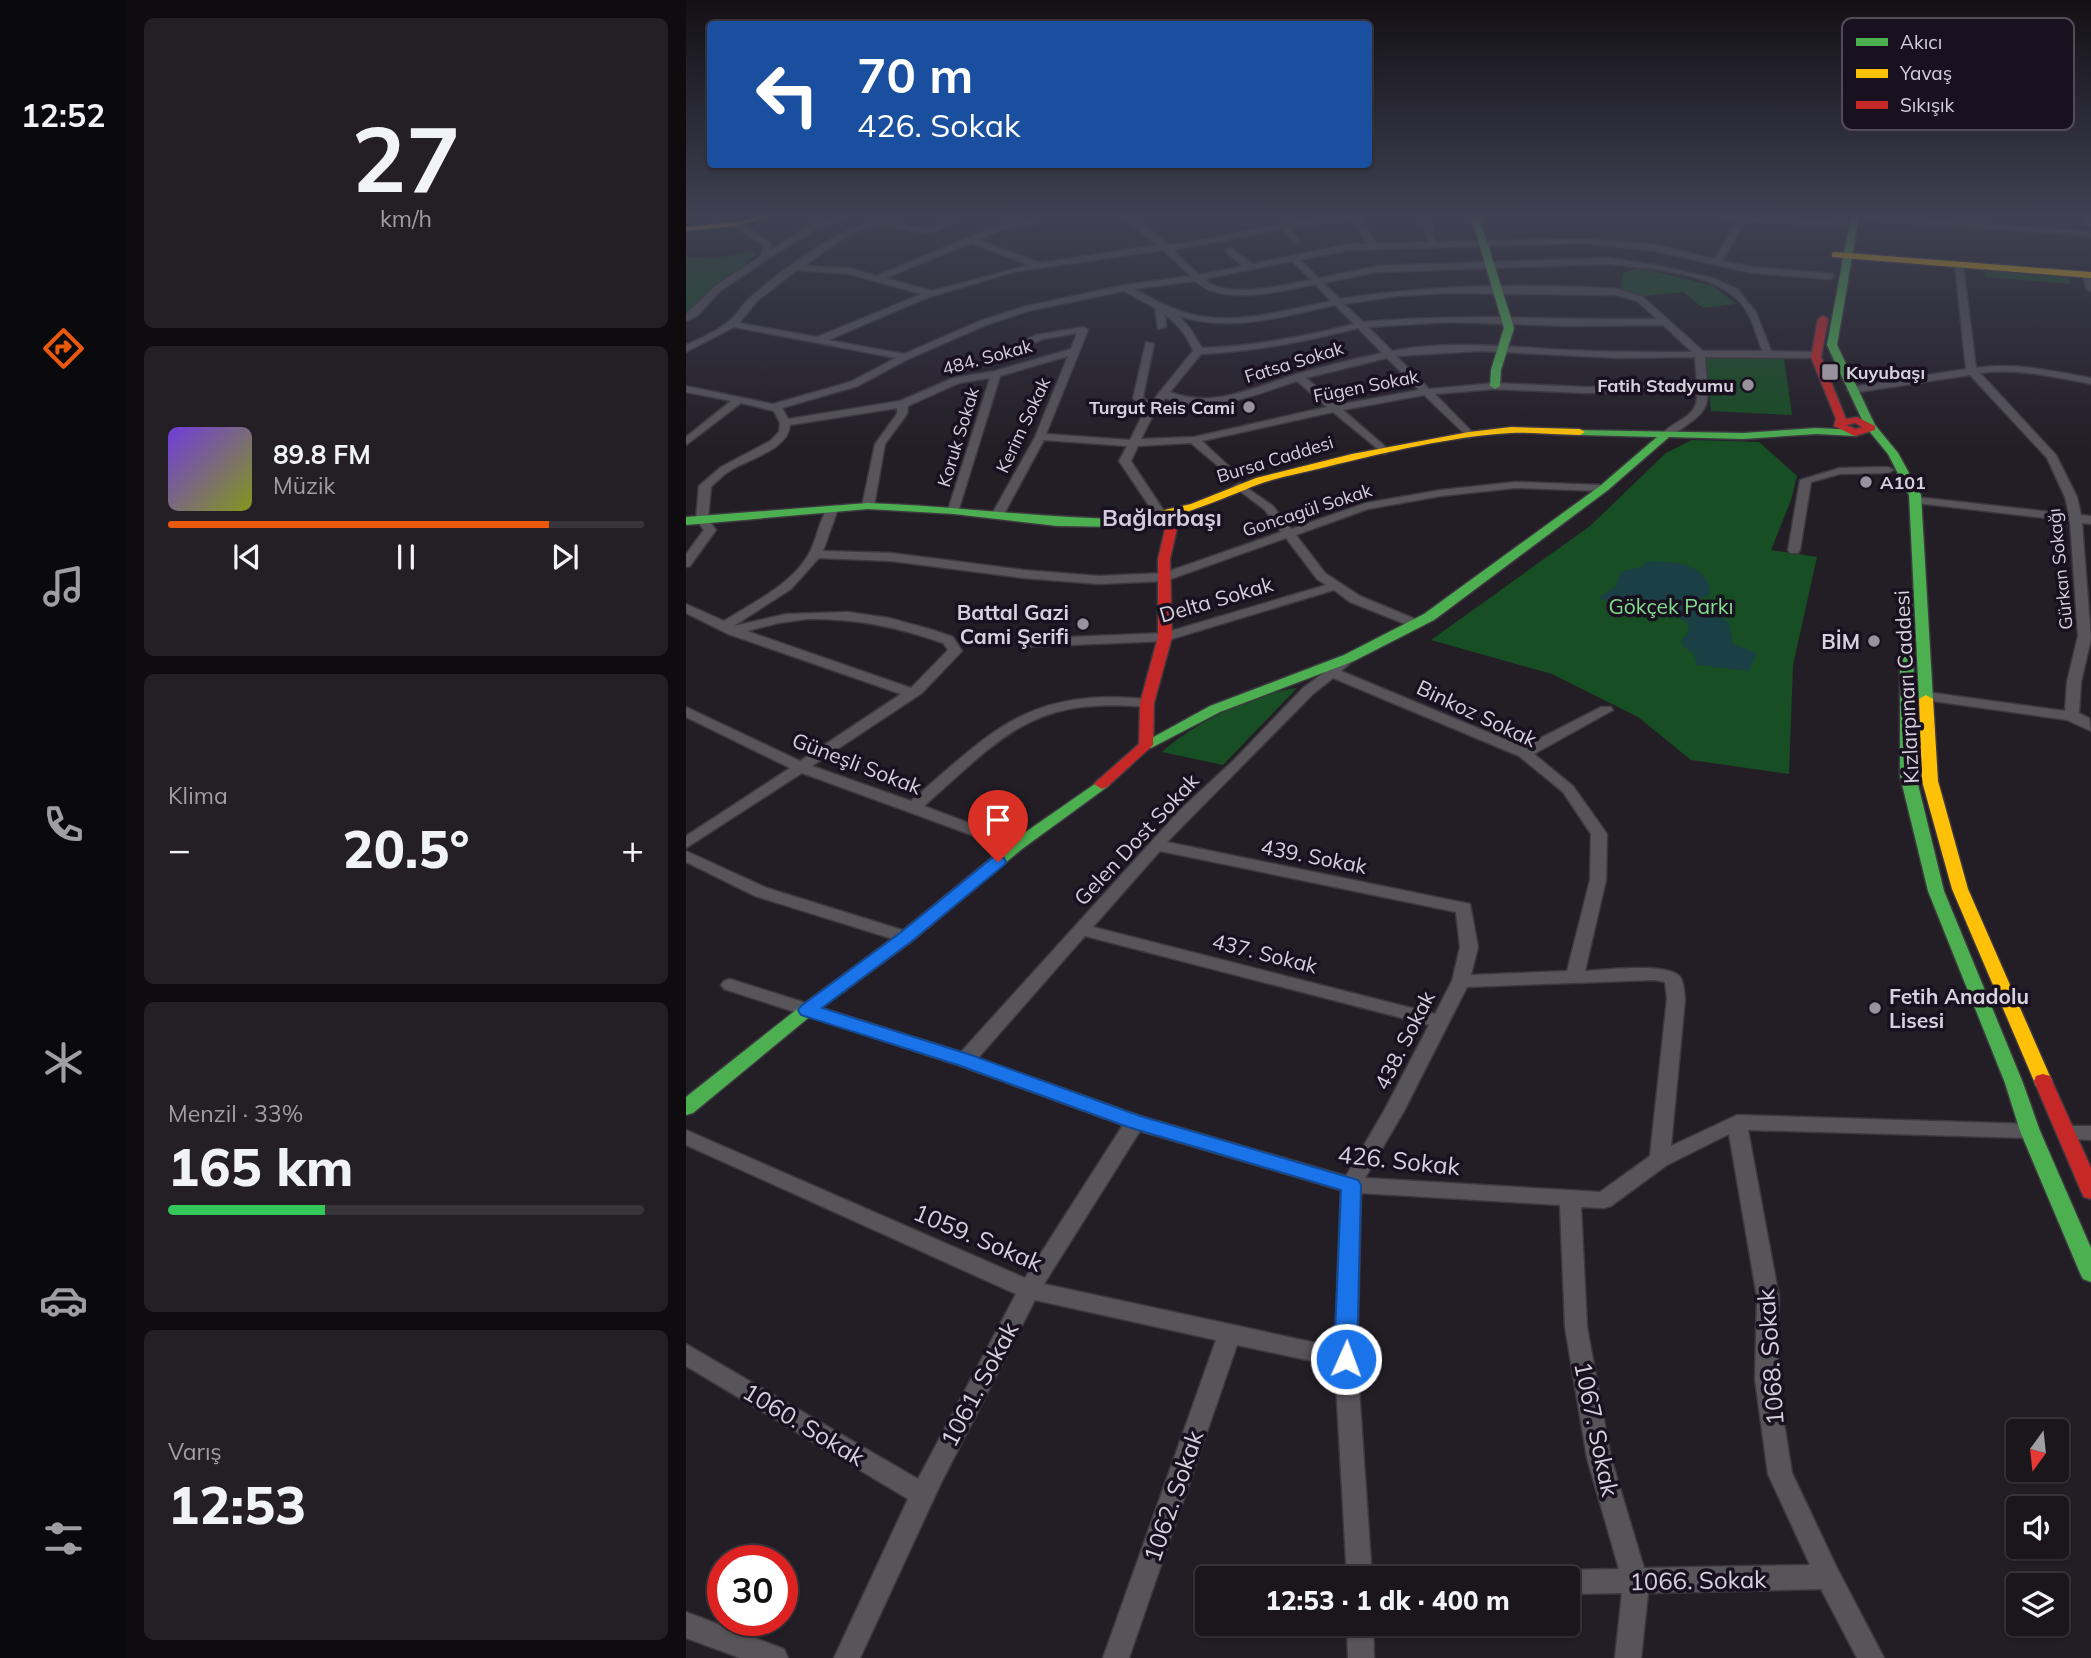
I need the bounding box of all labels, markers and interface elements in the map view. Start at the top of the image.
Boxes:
legend [1842,18,2074,130]
text: Akıcı [1900,30,1942,54]
text: 70 m [857,44,973,105]
icon: left [742,49,833,140]
text: Yavaş [1899,61,1952,85]
text: Sıkışık [1900,93,1955,117]
text: 12:52 [21,95,105,135]
text: 27 [351,101,461,215]
text: 426. Sokak [857,105,1020,145]
text: km/h [380,204,432,233]
icon: directions [39,324,88,373]
street label: 484. Sokak [940,334,1035,380]
street label: Fatsa Sokak [1242,336,1347,388]
place label: Kuyubaşı [1846,361,1925,384]
marker: Kuyubaşı [1820,362,1840,382]
street label: Fügen Sokak [1311,364,1421,407]
street label: Kerim Sokak [991,373,1056,477]
place label: Fatih Stadyumu [1597,374,1734,397]
marker: Fatih Stadyumu [1740,377,1756,393]
street label: Koruk Sokak [932,384,984,490]
place label: Turgut Reis Cami [1089,396,1235,419]
marker: Turgut Reis Cami [1241,399,1257,415]
street label: Bursa Caddesi [1214,430,1336,488]
text: 89.8 FM [273,438,371,471]
text: Müzik [273,471,335,500]
place label: A101 [1880,471,1926,494]
marker: A101 [1858,474,1874,490]
street label: Goncagül Sokak [1239,478,1375,542]
district label: Bağlarbaşı [1102,503,1222,532]
street label: Gürkan Sokağı [2042,507,2078,631]
icon: previous [228,538,266,576]
icon: pause [387,538,425,576]
icon: next [546,538,584,576]
icon: music [39,562,88,611]
street label: Delta Sokak [1156,570,1276,628]
street label: Kızlarpınarı Caddesi [1888,590,1924,784]
park label: Gökçek Parkı [1609,593,1734,619]
place label: Battal Gazi Cami Şerifi [957,599,1069,649]
marker: Battal Gazi Cami Şerifi [1075,616,1091,632]
place label: BİM [1821,628,1860,654]
marker: BİM [1866,633,1882,649]
street label: Binkoz Sokak [1413,674,1541,752]
street label: Güneşli Sokak [789,726,926,800]
street label: Gelen Dost Sokak [1068,767,1204,910]
text: Klima [168,781,228,810]
pin [968,790,1028,862]
icon: phone [39,800,88,849]
icon: arrive [979,801,1017,839]
text: 20.5° [342,816,470,881]
text: − [168,825,191,873]
text: + [621,825,644,873]
street label: 439. Sokak [1259,833,1369,879]
street label: 437. Sokak [1210,927,1320,979]
place label: Fetih Anadolu Lisesi [1889,983,2029,1033]
street label: 438. Sokak [1368,986,1440,1094]
marker: Fetih Anadolu Lisesi [1867,1000,1883,1016]
icon: climate [39,1038,88,1087]
text: Menzil · 33% [168,1099,303,1128]
text: 165 km [168,1134,353,1199]
street label: 426. Sokak [1336,1139,1462,1181]
street label: 1059. Sokak [909,1196,1047,1278]
icon: car [39,1276,88,1325]
street label: 1068. Sokak [1750,1287,1790,1426]
street label: 1061. Sokak [934,1316,1025,1452]
position arrow [1309,1322,1383,1396]
street label: 1067. Sokak [1568,1359,1626,1500]
street label: 1060. Sokak [738,1376,871,1472]
north arrow [2006,1419,2068,1482]
map controls [2006,1419,2069,1636]
street label: 1062. Sokak [1137,1426,1210,1566]
text: Varış [168,1437,222,1466]
text: 12:53 [168,1472,306,1537]
button: sound [2006,1496,2069,1559]
icon: filters [39,1514,88,1563]
speed limit sign: 30 [707,1545,798,1636]
street label: 1066. Sokak [1629,1564,1767,1596]
button: layers [2006,1573,2069,1636]
text: 12:53 · 1 dk · 400 m [1265,1584,1510,1617]

